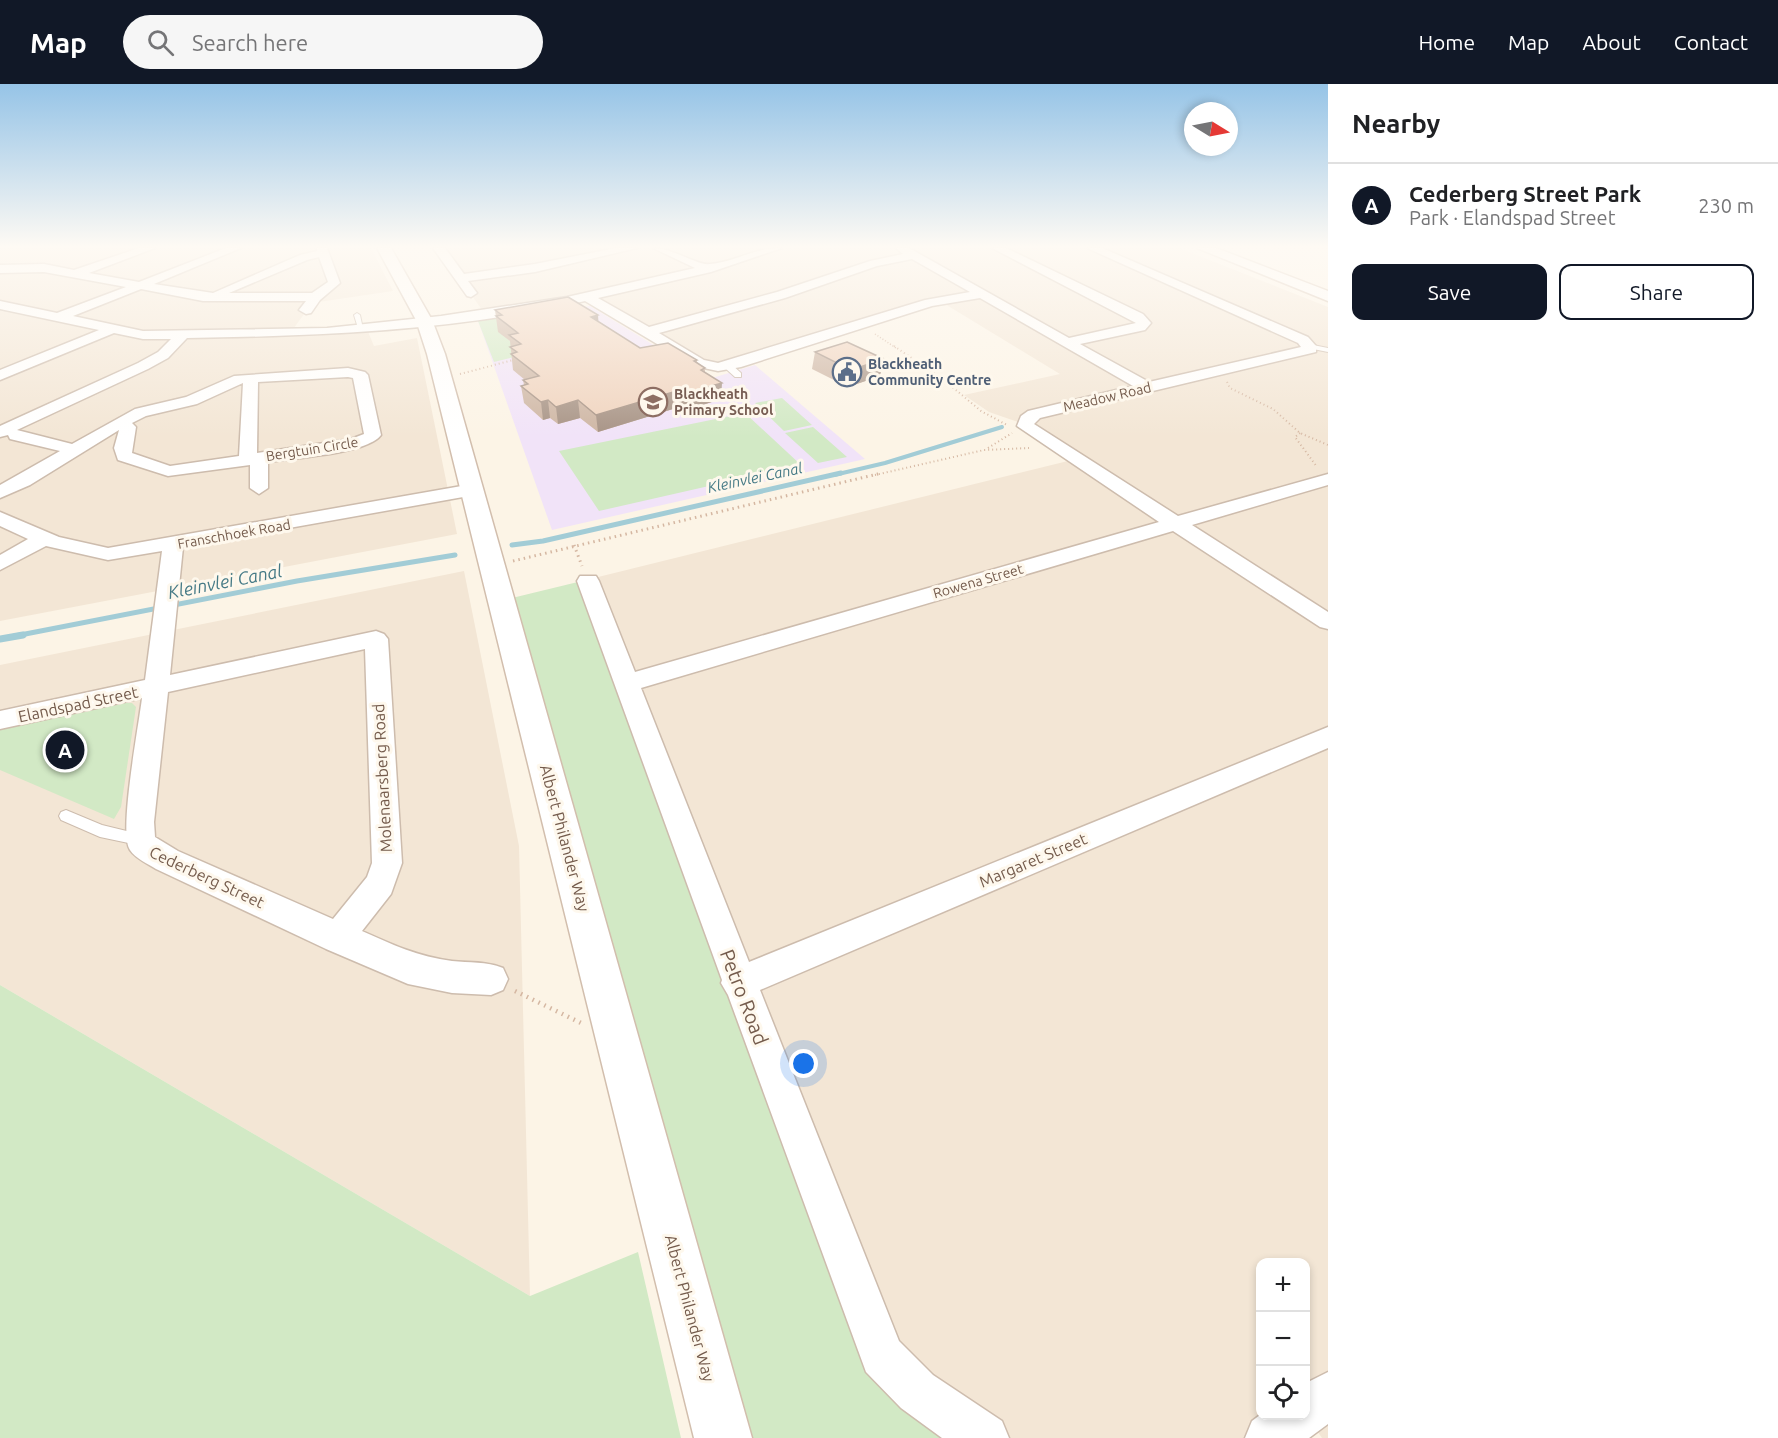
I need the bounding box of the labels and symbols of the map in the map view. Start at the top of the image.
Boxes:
north arrow [1184,102,1238,156]
public building icon: Blackheath Community Centre [831,356,863,388]
place label: Blackheath Community Centre [868,356,991,388]
street label: Meadow Road [1061,379,1153,415]
school or university icon: Blackheath Primary School [637,386,669,418]
place label: Blackheath Primary School [674,386,773,418]
street label: Bergtuin Circle [265,434,359,464]
water label: Kleinvlei Canal [706,459,805,496]
street label: Franschhoek Road [176,516,292,552]
water label: Kleinvlei Canal [166,560,284,602]
street label: Rowena Street [931,560,1025,601]
street label: Elandspad Street [16,682,140,726]
street label: Molenaarsberg Road [369,703,395,853]
pin: A [46,728,84,772]
street label: Albert Philander Way [537,763,593,914]
street label: Margaret Street [977,829,1090,891]
street label: Cederberg Street [147,843,268,912]
street label: Petro Road [716,946,773,1048]
your location [789,1049,818,1078]
street label: Albert Philander Way [662,1233,718,1384]

